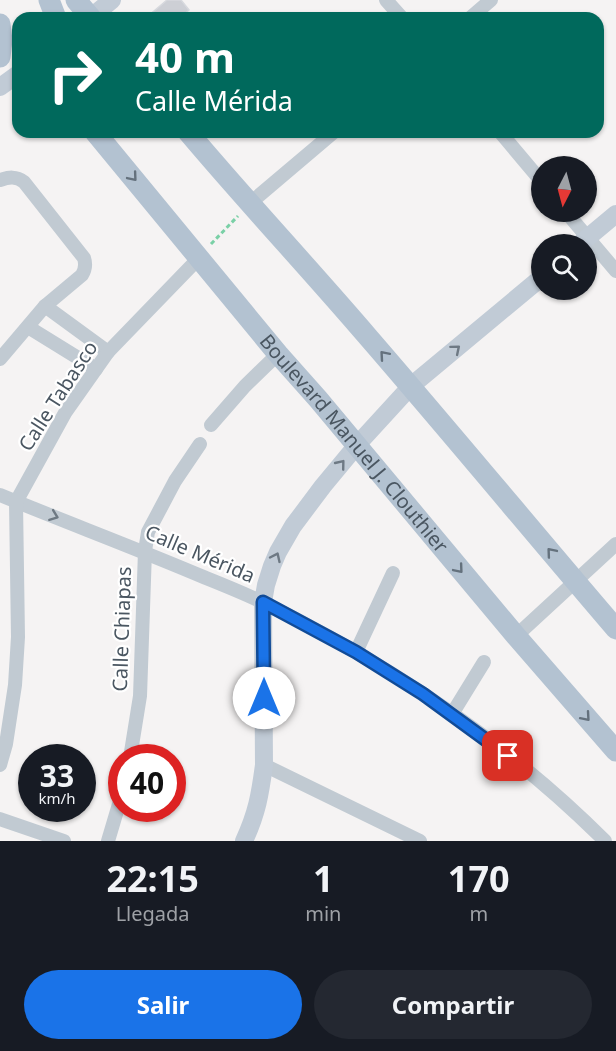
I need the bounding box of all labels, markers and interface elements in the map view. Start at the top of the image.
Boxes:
text: 40 m [135,28,235,85]
icon: right [36,36,114,114]
text: Calle Mérida [135,82,293,119]
north arrow [531,156,597,222]
map controls [531,156,597,300]
one-way arrow [126,170,137,181]
button: search [531,234,597,300]
street label: Boulevard Manuel J. Clouthier [254,328,455,558]
street label: Calle Tabasco [12,335,103,456]
one-way arrow [449,345,460,356]
one-way arrow [380,351,391,362]
one-way arrow [334,460,345,471]
one-way arrow [49,509,59,522]
street label: Calle Mérida [141,518,259,589]
one-way arrow [547,548,558,559]
one-way arrow [269,552,281,563]
one-way arrow [452,562,463,573]
street label: Calle Chiapas [106,566,137,692]
position arrow [232,666,296,730]
one-way arrow [579,710,590,721]
pin [482,730,533,781]
icon: arrive [491,739,524,772]
speed limit sign: 40 [108,744,186,822]
text: 33 [40,755,74,796]
text: km/h [39,788,75,808]
text: 22:15 [106,854,199,903]
text: 1 [313,854,334,903]
text: 170 [448,854,510,903]
text: Llegada [116,900,190,927]
text: min [305,900,341,927]
text: m [469,900,488,927]
button: Salir [24,970,302,1039]
button: Compartir [314,970,592,1039]

